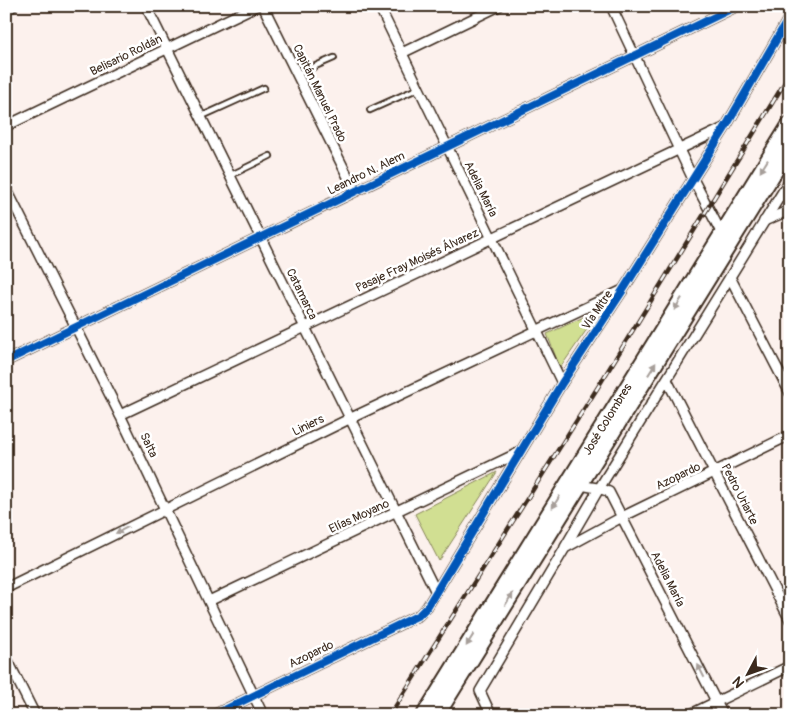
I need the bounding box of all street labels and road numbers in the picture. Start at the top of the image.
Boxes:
street label: Belisario Roldán [88,31,165,79]
street label: Capitán Manuel Prado [289,42,350,145]
street label: Leandro N. Alem [325,148,408,199]
street label: Adelia María [461,159,501,220]
street label: Pasaje Fray Moisés Álvarez [353,224,481,296]
street label: Catamarca [283,266,321,323]
street label: Vía Mitre [579,288,616,333]
street label: José Colombres [580,380,636,458]
street label: Liniers [290,411,327,439]
street label: Salta [136,430,161,460]
street label: Azopardo [653,459,704,494]
street label: Pedro Uriarte [718,461,761,527]
street label: Elías Moyano [327,496,392,537]
street label: Adelia María [647,549,688,610]
street label: Azopardo [286,637,337,672]

